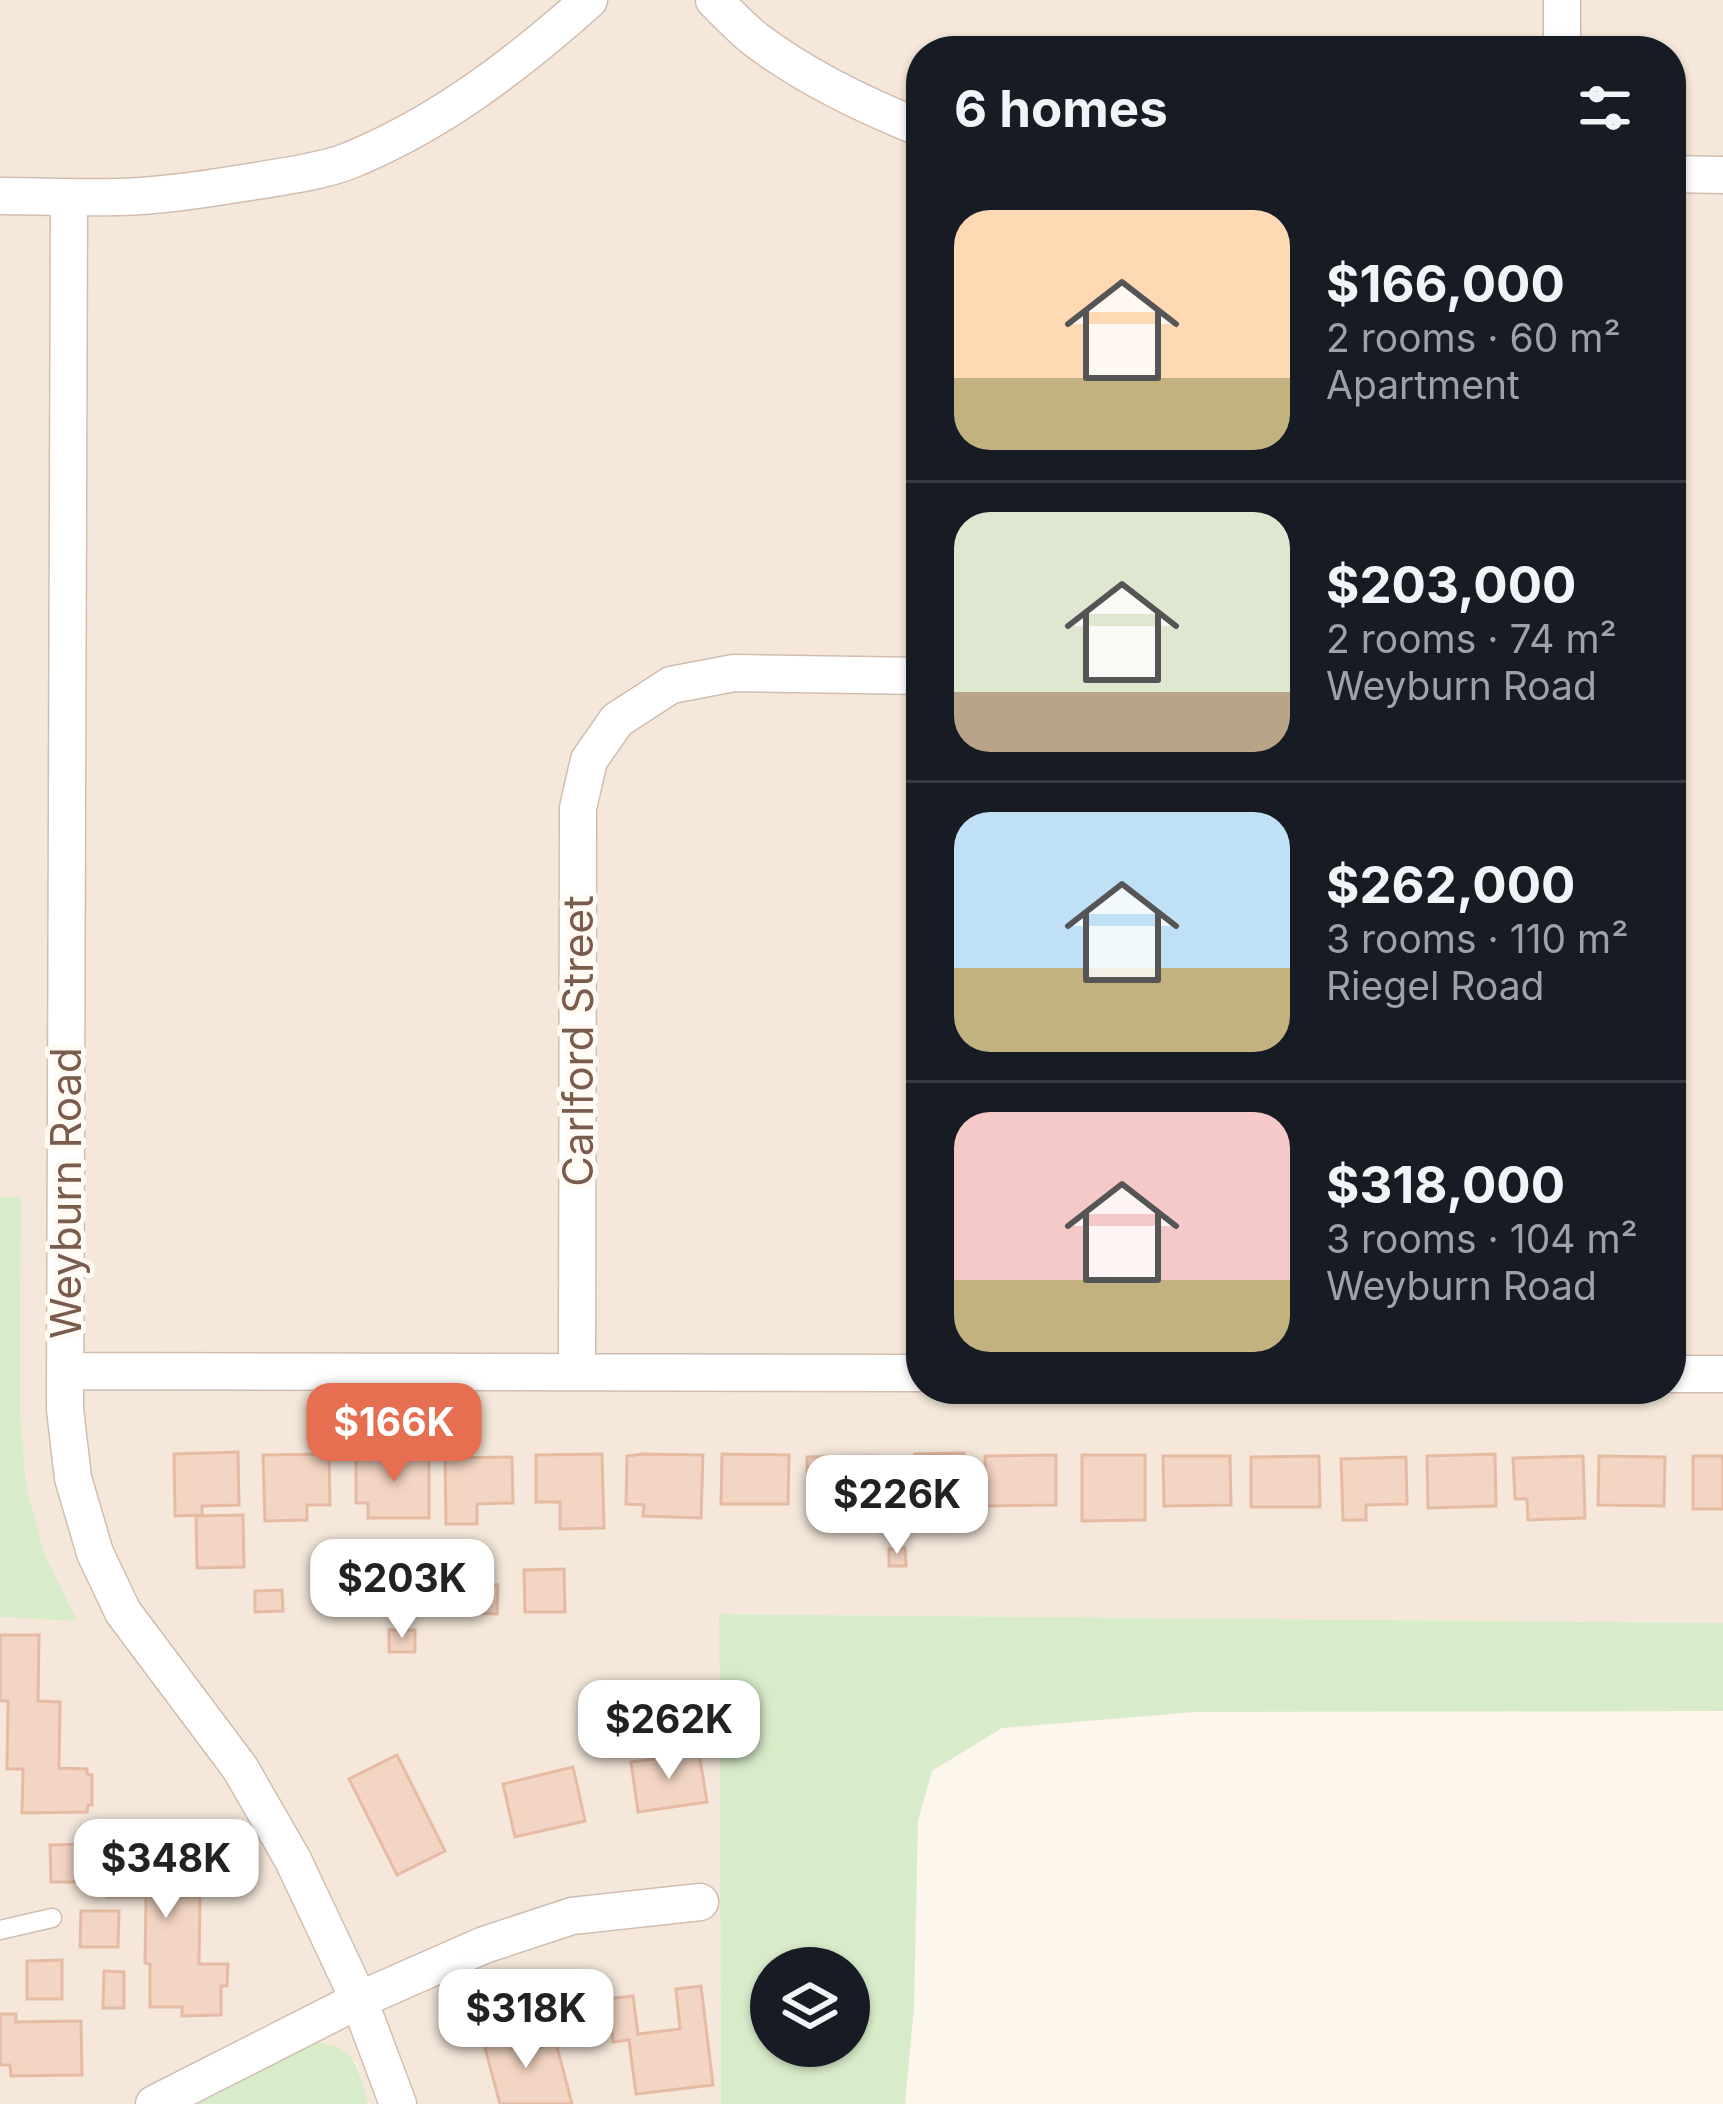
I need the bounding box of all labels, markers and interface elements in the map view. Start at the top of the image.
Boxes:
icon: filters [1572,75,1638,141]
text: 6 homes [954,78,1168,139]
text: $166,000 [1326,253,1565,314]
icon: home [1050,258,1194,402]
text: 2 rooms · 60 m² [1326,314,1621,361]
text: Apartment [1326,361,1520,408]
text: $203,000 [1326,554,1576,615]
icon: home [1050,560,1194,704]
text: 2 rooms · 74 m² [1326,615,1617,662]
text: Weyburn Road [1326,662,1597,709]
text: $262,000 [1326,854,1575,915]
icon: home [1050,860,1194,1004]
street label: Carlford Street [552,895,603,1187]
text: 3 rooms · 110 m² [1326,915,1628,962]
text: Riegel Road [1326,962,1544,1009]
street label: Weyburn Road [40,1047,91,1339]
text: $318,000 [1326,1154,1565,1215]
icon: home [1050,1160,1194,1304]
text: 3 rooms · 104 m² [1326,1215,1638,1262]
text: Weyburn Road [1326,1262,1597,1309]
pin: $166K [310,1383,478,1485]
text: $166K [333,1398,455,1445]
pin: $226K [813,1455,981,1557]
text: $226K [833,1470,961,1517]
pin: $203K [318,1539,486,1641]
text: $203K [337,1554,467,1601]
pin: $262K [585,1680,753,1782]
text: $262K [605,1695,733,1742]
pin: $348K [82,1819,250,1921]
text: $348K [101,1834,231,1881]
map controls [750,1947,870,2067]
button: layers [750,1947,870,2067]
pin: $318K [442,1969,610,2071]
text: $318K [466,1984,586,2031]

